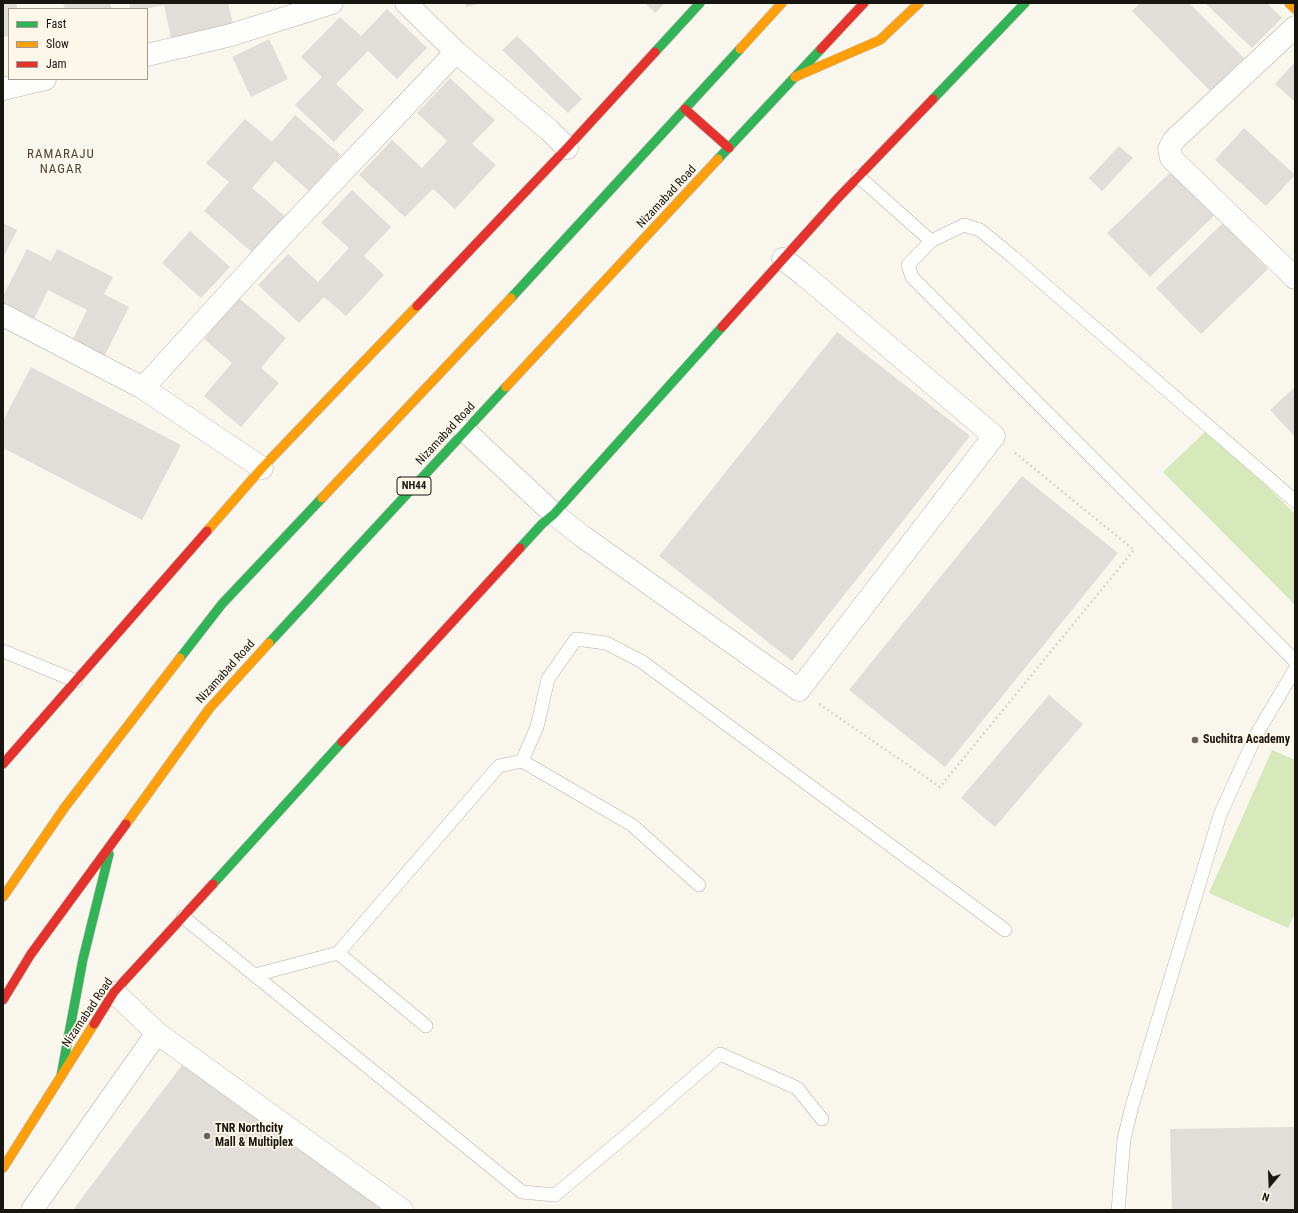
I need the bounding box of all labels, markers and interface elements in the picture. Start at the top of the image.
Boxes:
legend [8,8,148,80]
text: Fast [46,17,66,31]
text: Slow [46,37,69,51]
text: Jam [46,57,67,71]
district label: RAMARAJU NAGAR [27,147,95,178]
street label: Nizamabad Road [634,163,700,231]
street label: Nizamabad Road [413,400,479,468]
road number: NH44 [397,477,431,495]
street label: Nizamabad Road [194,637,258,707]
place label: Suchitra Academy [1203,733,1290,747]
marker: Suchitra Academy [1190,735,1200,745]
street label: Nizamabad Road [60,976,116,1050]
place label: TNR Northcity Mall & Multiplex [215,1122,293,1150]
marker: TNR Northcity Mall & Multiplex [202,1131,212,1141]
north arrow [1250,1165,1290,1205]
text: N [1261,1190,1271,1204]

